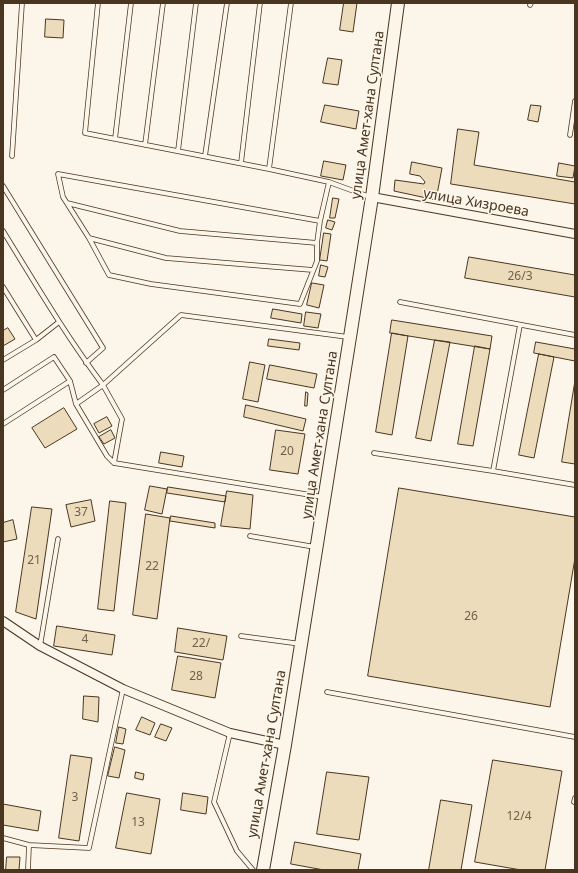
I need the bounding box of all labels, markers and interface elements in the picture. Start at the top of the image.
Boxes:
street label: улица Амет-хана Султана [348,30,388,200]
street label: улица Хизроева [422,185,530,221]
house number: 26/3 [507,270,533,284]
street label: улица Амет-хана Султана [298,350,342,520]
house number: 20 [280,445,294,459]
house number: 37 [74,506,88,520]
house number: 21 [27,554,41,568]
house number: 22 [145,560,159,574]
house number: 26 [464,610,478,624]
house number: 4 [82,633,88,647]
house number: 22/ [192,637,210,651]
street label: улица Амет-хана Султана [244,669,290,839]
house number: 28 [189,670,203,684]
house number: 3 [72,791,78,805]
house number: 12/4 [506,810,532,824]
house number: 13 [131,816,145,830]

